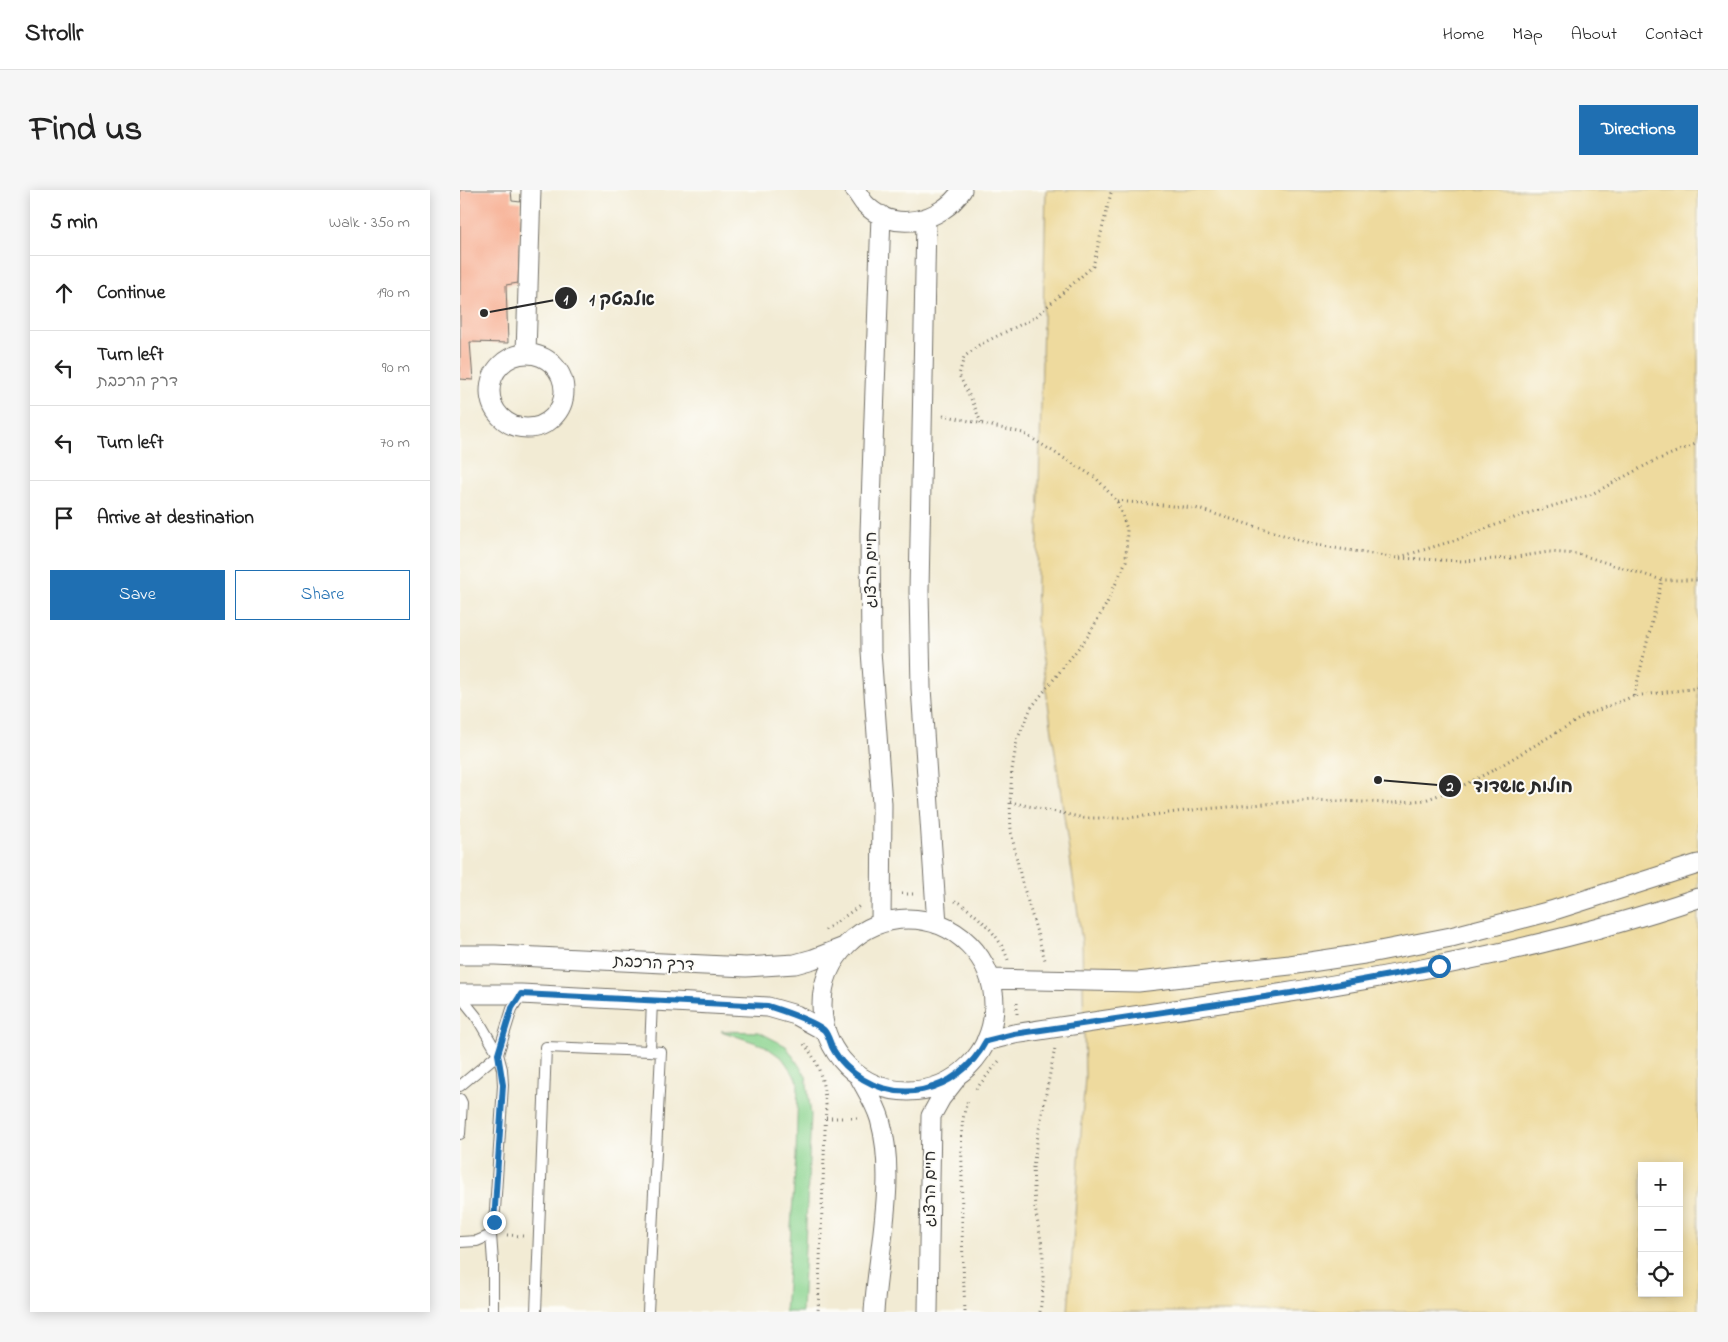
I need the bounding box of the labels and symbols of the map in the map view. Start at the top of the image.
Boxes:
callout: אלבטק 1 [554,282,664,315]
text: אלבטק 1 [589,288,655,314]
text: 1 [564,289,569,311]
street label: חיים הרצוג [860,532,884,608]
callout: חולות אשדוד [1438,770,1583,803]
text: חולות אשדוד [1473,775,1573,801]
text: 2 [1445,776,1454,798]
street label: דרך הרכבת [612,950,695,978]
route start [1428,955,1451,978]
street label: חיים הרצוג [919,1151,943,1227]
route end [483,1211,506,1234]

